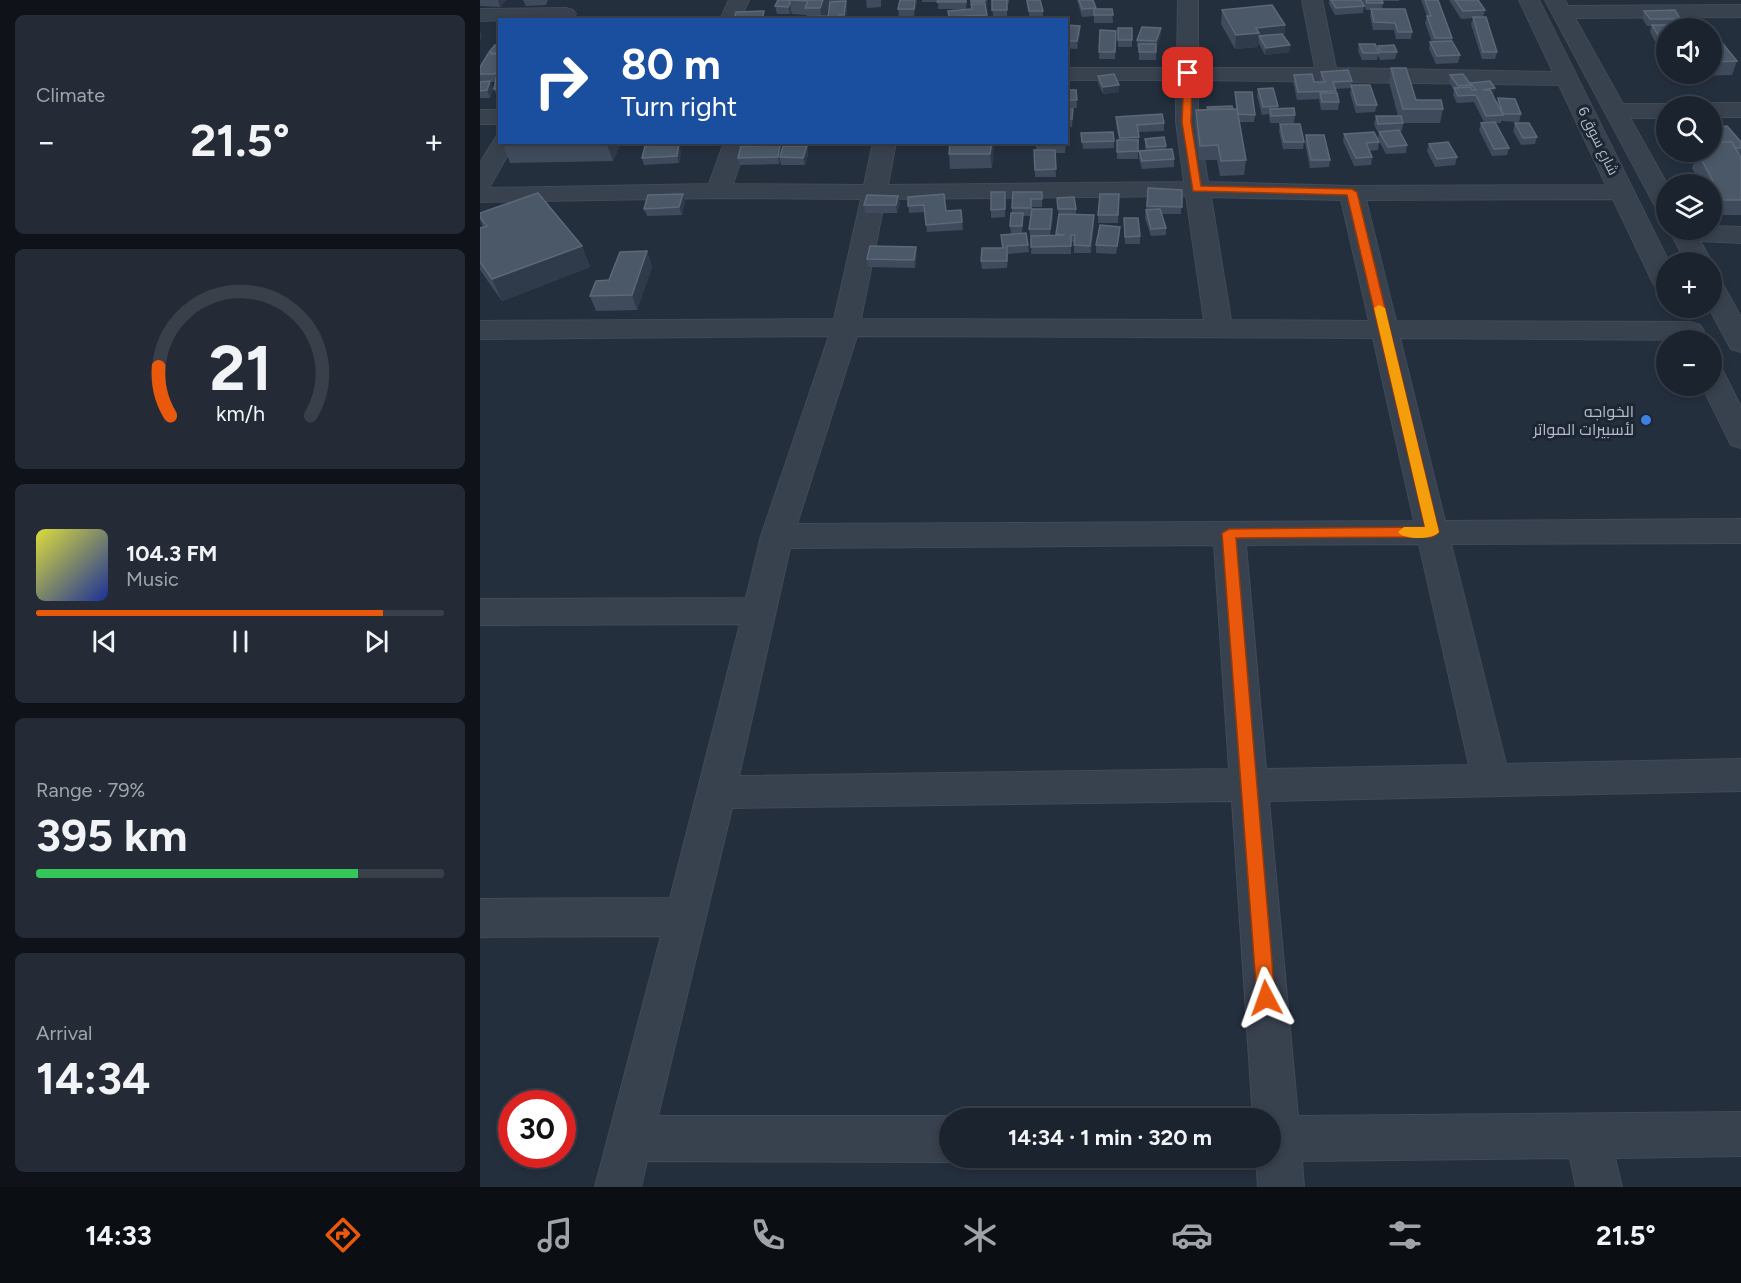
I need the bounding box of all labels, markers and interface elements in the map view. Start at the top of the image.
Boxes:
map controls [1656,18,1722,396]
button: sound [1656,18,1722,84]
text: 80 m [621,39,721,90]
icon: right [522,42,600,120]
pin [1162,47,1213,98]
icon: arrive [1171,56,1204,89]
text: Climate [36,83,105,107]
text: Turn right [621,90,737,123]
button: search [1656,96,1722,162]
street label: شارع سوق 6 [1574,104,1622,178]
text: 21.5° [190,113,290,167]
text: − [36,122,57,161]
text: + [423,122,444,161]
button: layers [1656,174,1722,240]
button: + [1656,252,1722,318]
button: − [1656,330,1722,396]
text: 21 [209,331,271,406]
text: km/h [216,402,264,427]
place label: الخواجه لأسبيرات المواتر [1532,402,1634,439]
marker: الخواجه لأسبيرات المواتر [1639,413,1653,427]
text: 104.3 FM [126,540,217,567]
text: Music [126,567,179,591]
icon: previous [88,625,121,658]
icon: pause [224,625,257,658]
icon: next [360,625,393,658]
text: Range · 79% [36,778,145,802]
text: 395 km [36,808,187,862]
position arrow [1234,966,1298,1030]
text: Arrival [36,1021,92,1045]
text: 14:34 [36,1051,151,1105]
speed limit sign: 30 [498,1090,576,1168]
text: 14:34 · 1 min · 320 m [1008,1124,1212,1151]
icon: directions [322,1214,364,1256]
icon: music [534,1214,576,1256]
icon: phone [747,1214,789,1256]
icon: climate [959,1214,1001,1256]
icon: car [1171,1214,1213,1256]
icon: filters [1384,1214,1426,1256]
text: 14:33 [85,1219,152,1252]
text: 21.5° [1596,1219,1656,1252]

